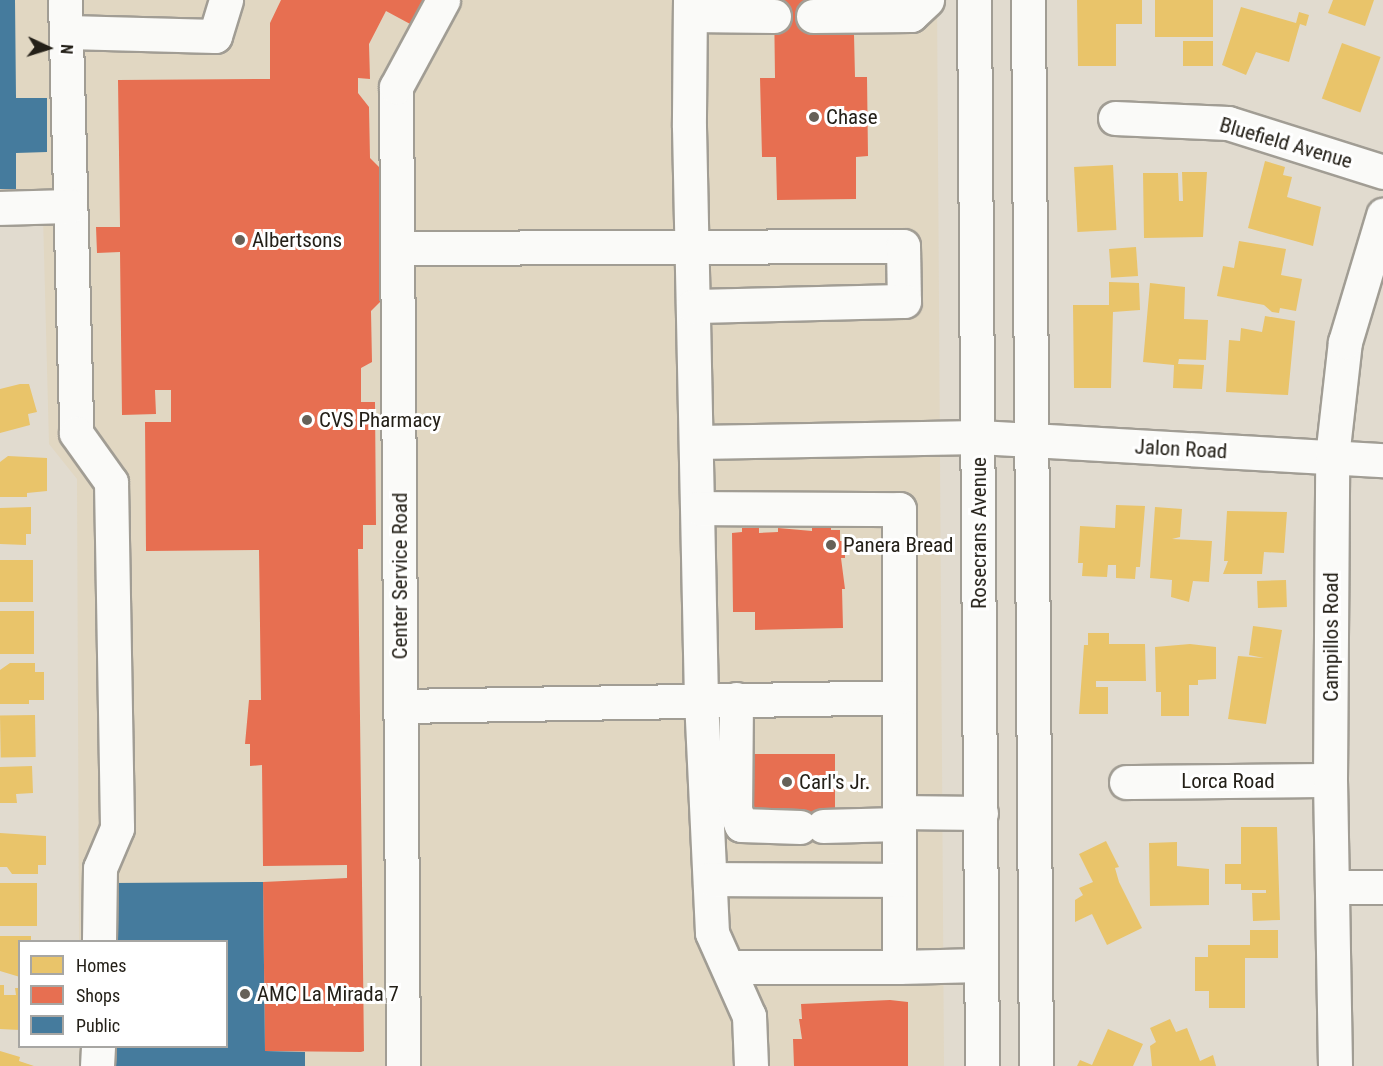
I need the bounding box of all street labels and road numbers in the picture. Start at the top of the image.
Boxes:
street label: Bluefield Avenue [1217,112,1355,174]
street label: Jalon Road [1134,434,1228,464]
street label: Rosecrans Avenue [966,457,992,609]
street label: Center Service Road [387,493,413,659]
street label: Campillos Road [1318,572,1344,702]
street label: Lorca Road [1181,768,1275,794]

